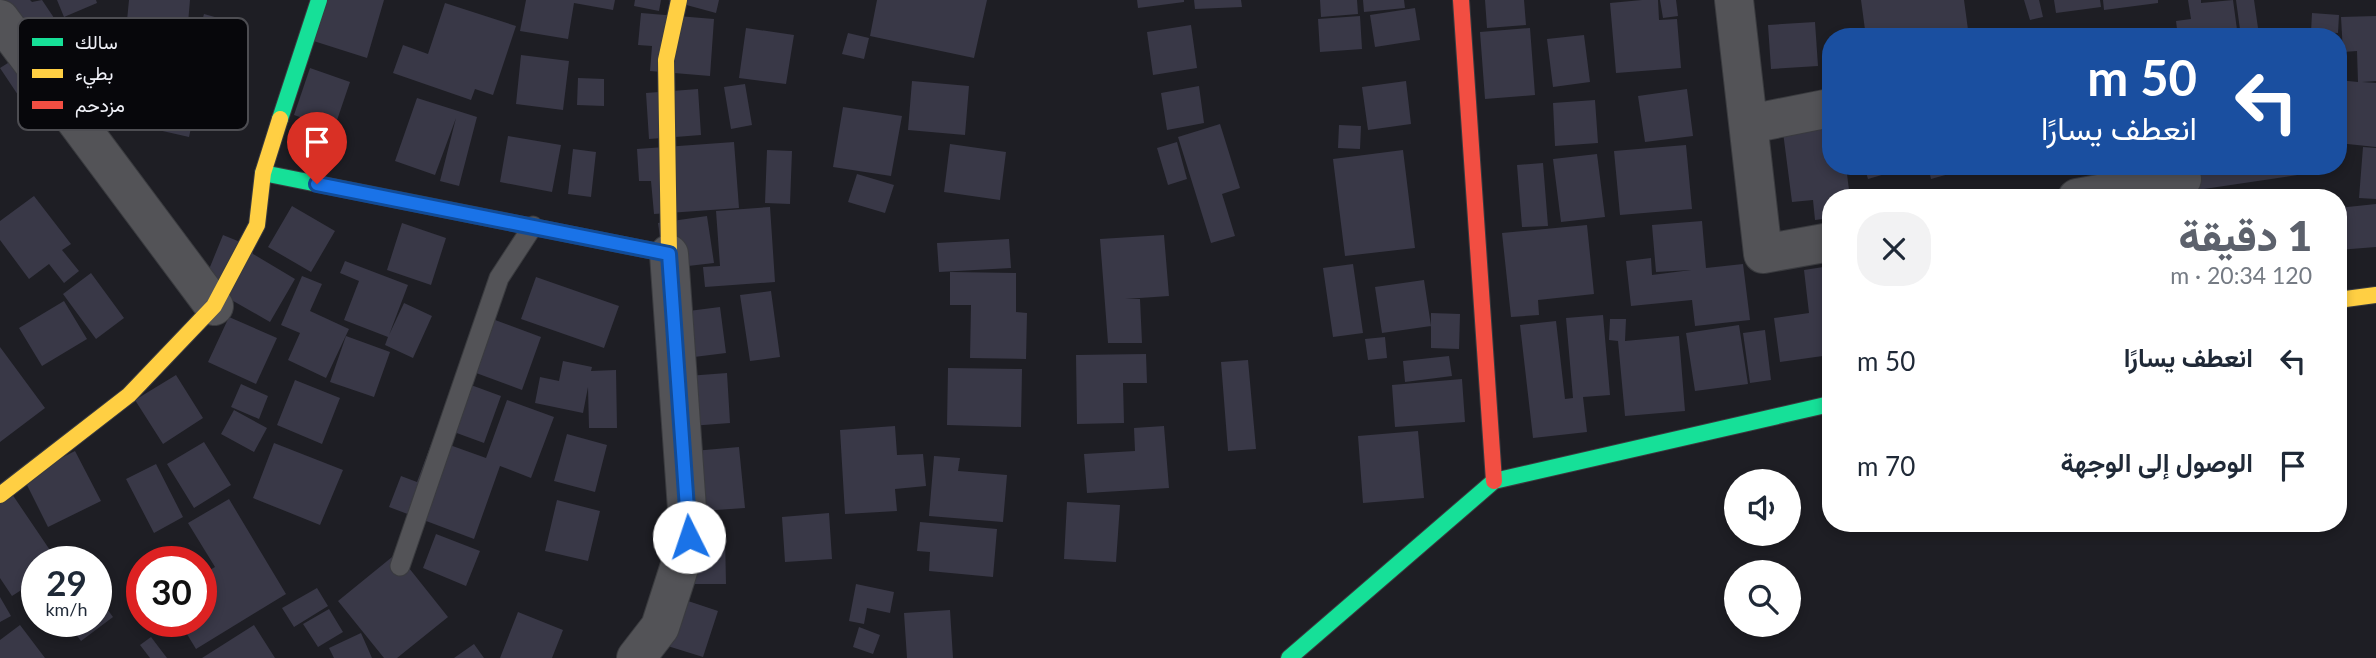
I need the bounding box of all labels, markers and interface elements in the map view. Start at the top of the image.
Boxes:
legend [18,18,248,130]
text: سالك [75,30,118,53]
text: 50 m [2087,48,2197,106]
icon: left [2221,56,2312,147]
text: بطيء [75,61,113,89]
text: مزدحم [75,93,125,118]
text: انعطف يسارًا [2041,108,2197,147]
pin [287,112,347,184]
icon: arrive [298,123,336,161]
text: 1 دقيقة [2178,210,2312,260]
button: close [1857,212,1931,286]
text: 120 m · 20:34 [2170,261,2312,289]
text: انعطف يسارًا [2124,341,2253,373]
icon: left [2274,342,2312,380]
text: 50 m [1857,345,1915,377]
text: الوصول إلى الوجهة [2061,446,2253,478]
icon: arrive [2274,447,2312,485]
text: 70 m [1857,450,1915,482]
map controls [1724,469,1801,637]
button: sound [1724,469,1801,546]
position arrow [652,500,726,574]
speed limit sign: 30 [126,546,217,637]
button: search [1724,560,1801,637]
text: 29 [46,561,87,603]
text: km/h [45,598,88,620]

